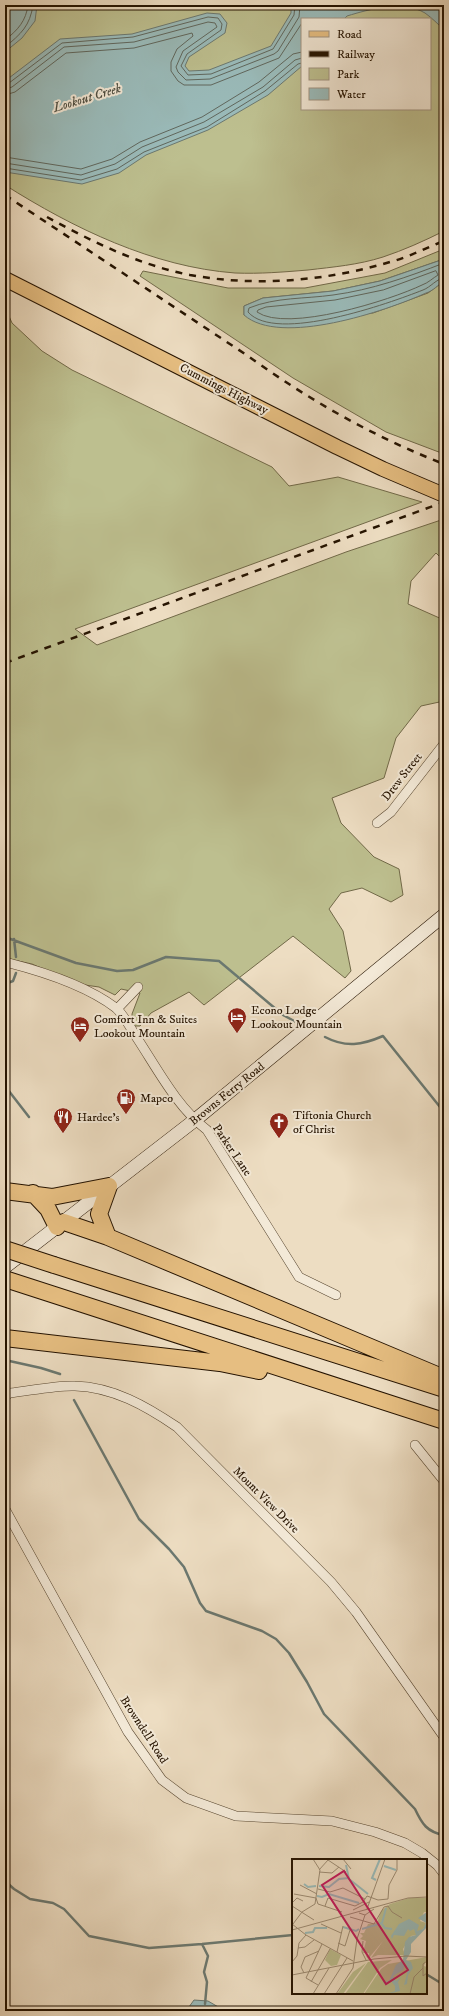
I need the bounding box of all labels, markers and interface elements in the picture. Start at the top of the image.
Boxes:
legend [301,18,431,110]
text: Road [337,27,362,42]
text: Railway [337,47,375,62]
text: Park [337,67,359,82]
water label: Lookout Creek [50,80,123,116]
text: Water [336,87,366,102]
street label: Cummings Highway [177,360,271,418]
street label: Drew Street [379,750,426,804]
place label: Econo Lodge Lookout Mountain [251,1003,343,1032]
hotel icon: Econo Lodge Lookout Mountain [226,1006,248,1034]
place label: Comfort Inn & Suites Lookout Mountain [94,1012,197,1041]
hotel icon: Comfort Inn & Suites Lookout Mountain [69,1015,91,1043]
street label: Browns Ferry Road [186,1059,268,1129]
fuel station icon: Mapco [115,1087,137,1115]
place label: Mapco [140,1091,173,1106]
restaurant icon: Hardee's [52,1106,74,1134]
place label: Tiftonia Church of Christ [293,1108,372,1137]
place label: Hardee's [77,1110,119,1125]
church icon: Tiftonia Church of Christ [268,1111,290,1139]
street label: Parker Lane [209,1121,255,1179]
street label: Mount View Drive [230,1464,302,1536]
street label: Browndell Road [117,1693,171,1767]
inset map [292,1859,427,1994]

